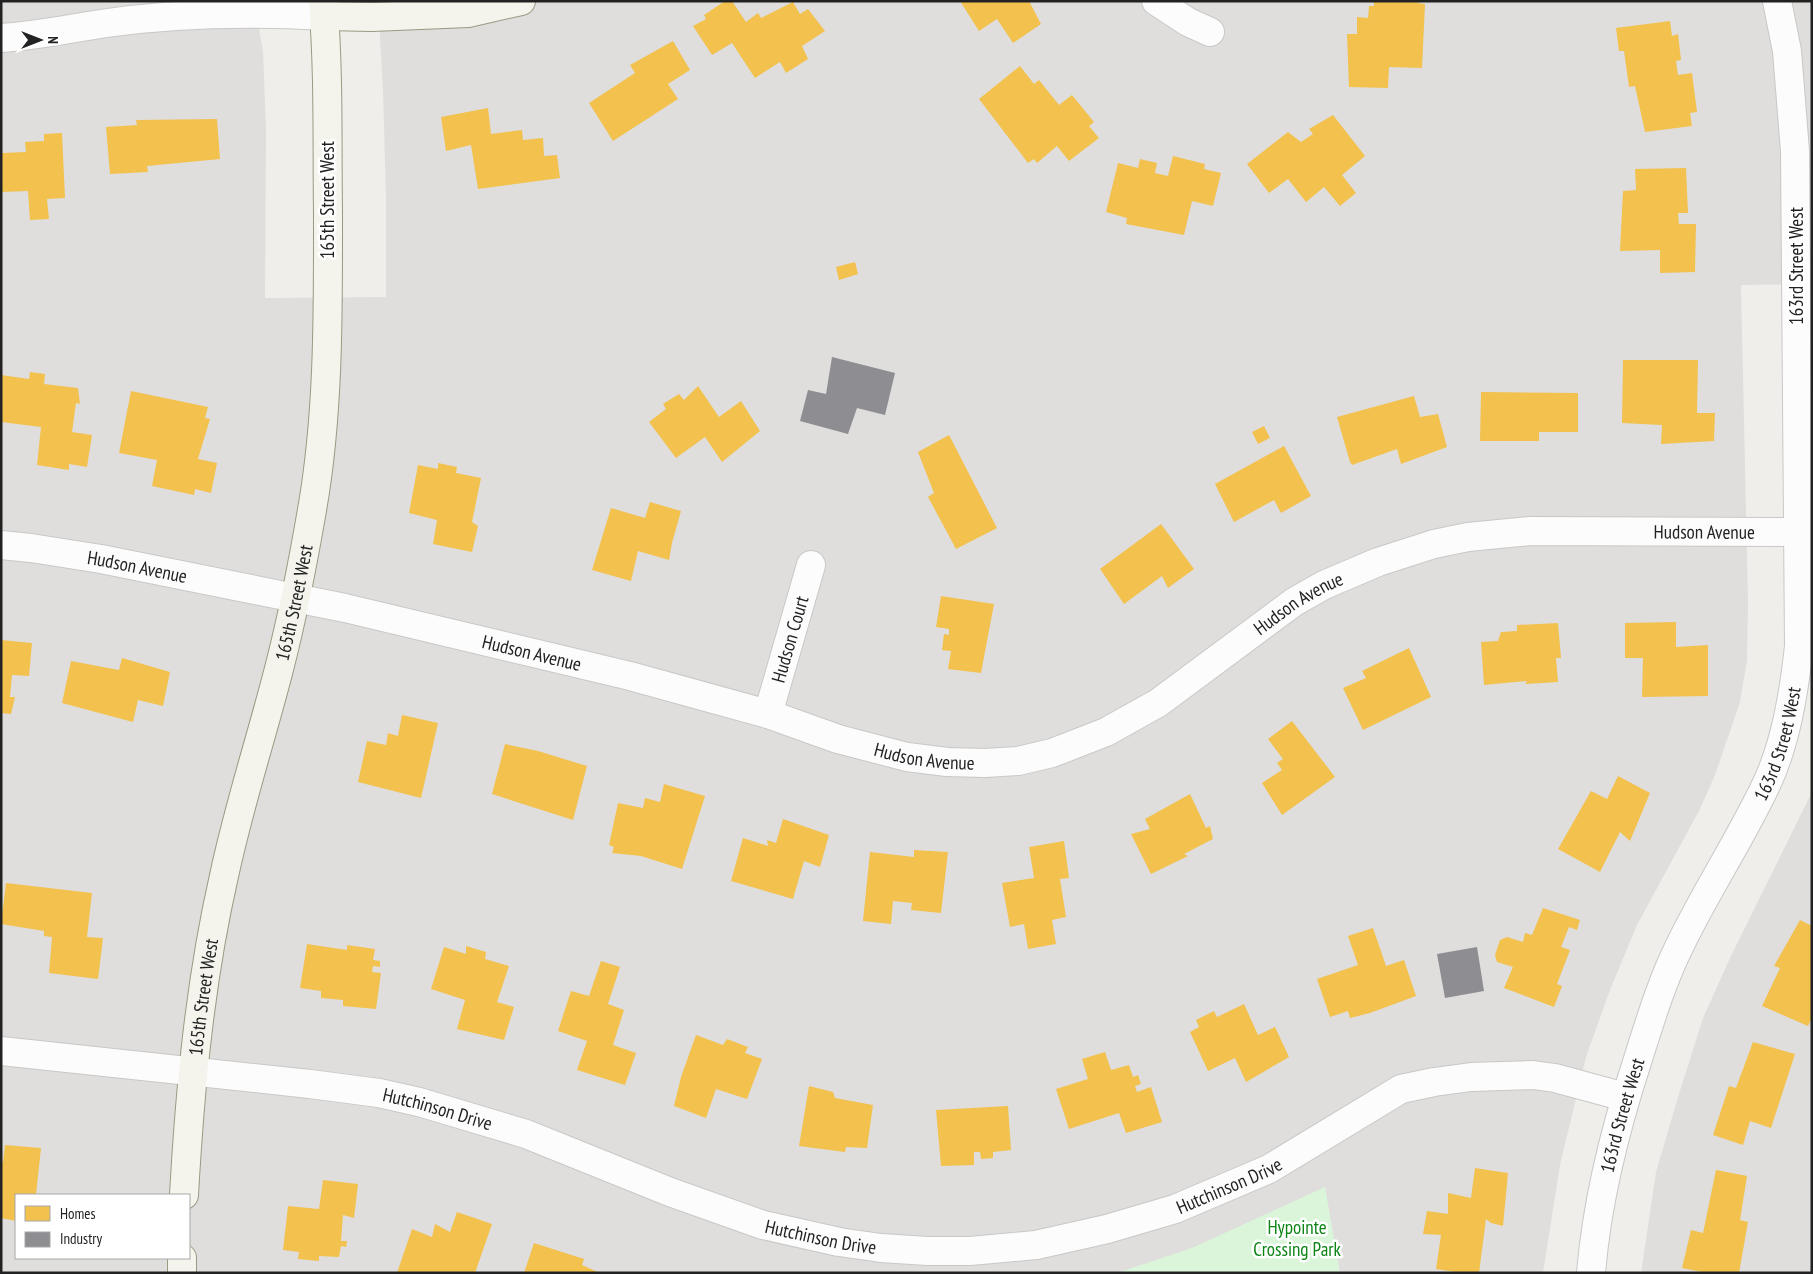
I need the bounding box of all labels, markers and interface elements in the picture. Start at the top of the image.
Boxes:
north arrow [15,15,65,65]
text: N [44,36,62,44]
street label: 165th Street West [315,140,339,259]
street label: 163rd Street West [1784,206,1808,325]
street label: Hudson Avenue [1653,519,1755,544]
street label: 165th Street West [270,542,318,663]
street label: Hudson Avenue [86,545,189,588]
street label: Hudson Avenue [1249,566,1347,640]
street label: Hudson Court [766,592,814,685]
street label: Hudson Avenue [480,629,584,676]
street label: 163rd Street West [1748,684,1806,805]
street label: Hudson Avenue [872,737,975,775]
street label: 165th Street West [183,936,223,1057]
street label: 163rd Street West [1595,1054,1650,1175]
street label: Hutchinson Drive [381,1082,495,1135]
street label: Hutchinson Drive [1172,1152,1286,1219]
legend [15,1194,190,1259]
text: Homes [60,1204,96,1223]
street label: Hutchinson Drive [763,1214,878,1259]
park label: Hypointe Crossing Park [1253,1215,1341,1261]
text: Industry [60,1229,102,1248]

